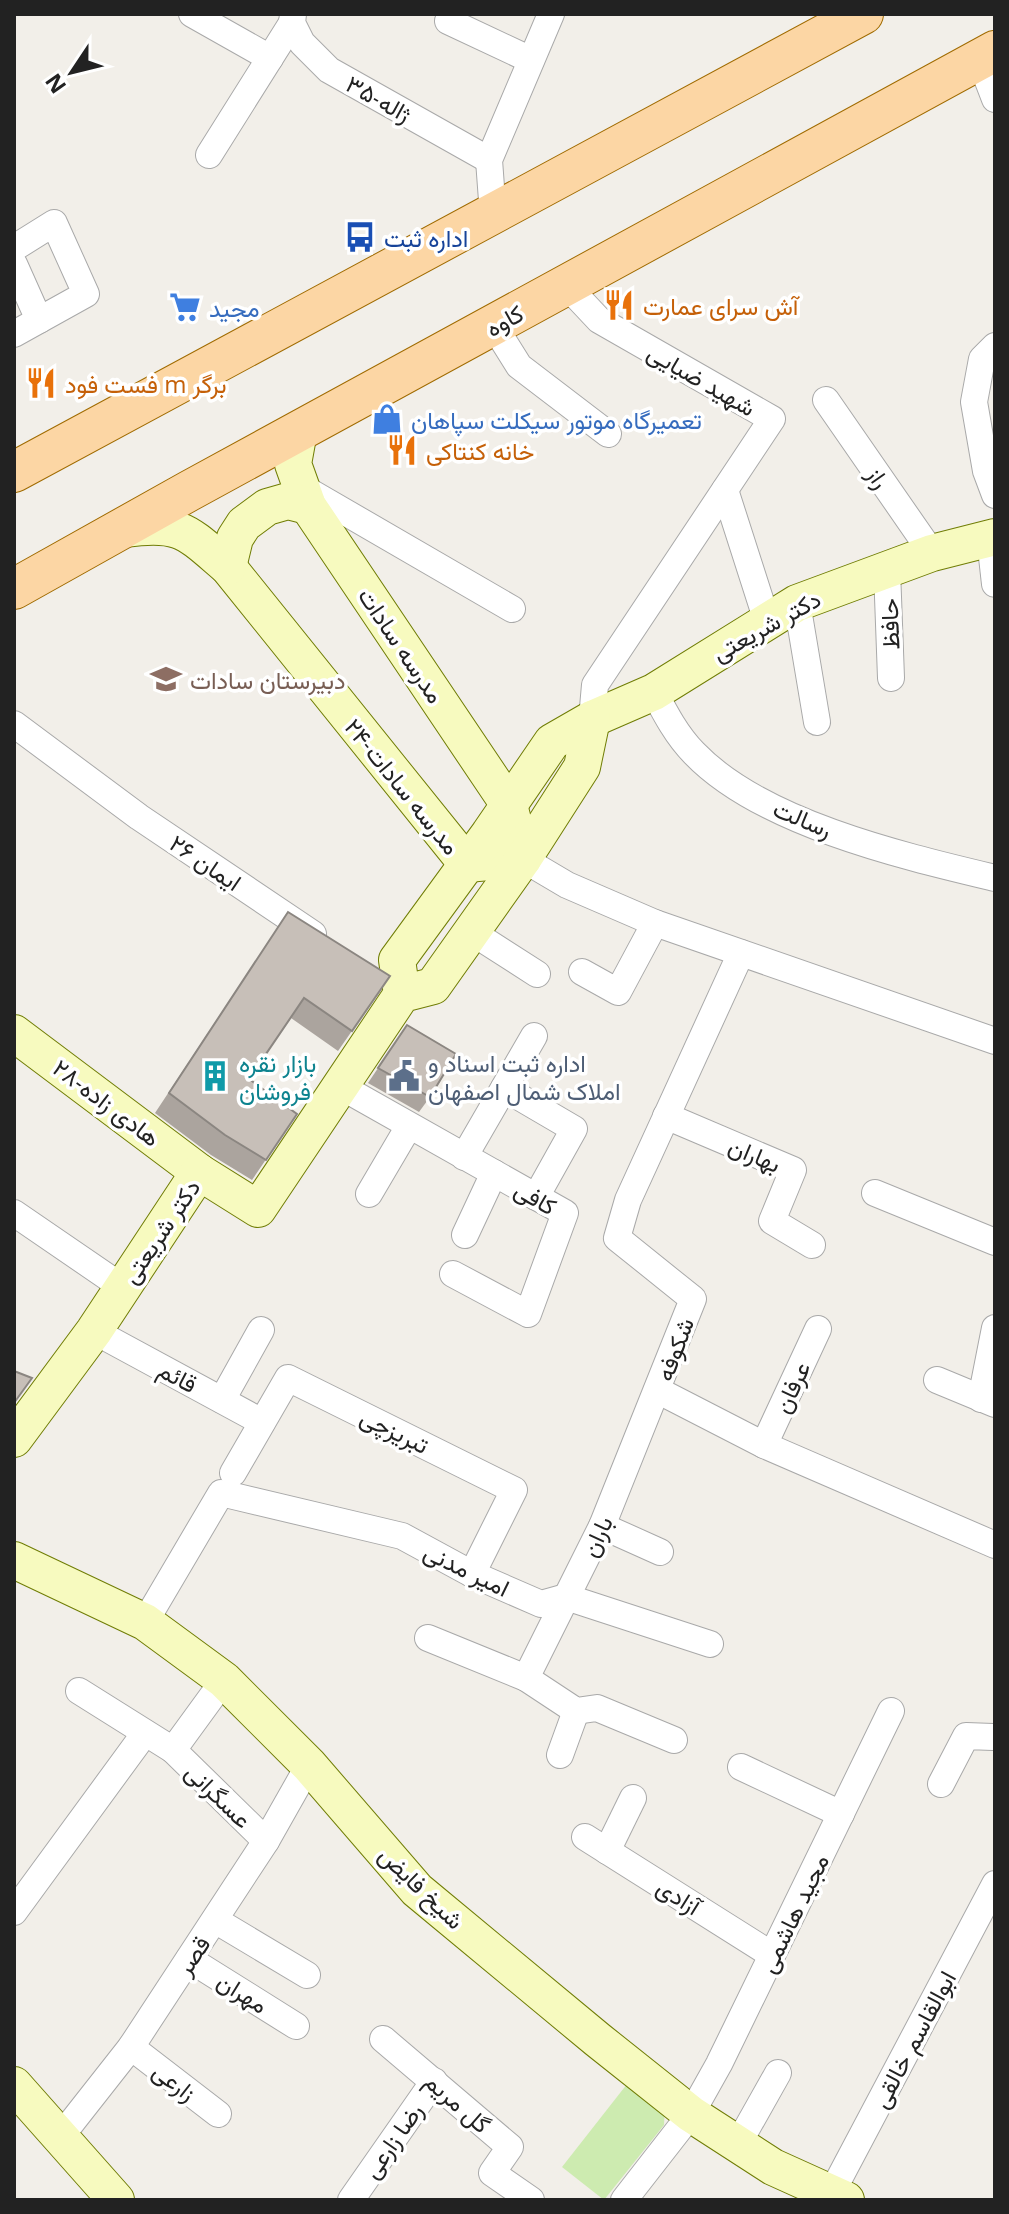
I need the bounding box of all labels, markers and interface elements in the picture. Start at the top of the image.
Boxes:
north arrow [32,32,112,112]
street label: ۳۵-ژاله [340,67,418,130]
text: N [37,68,72,100]
bus stop icon: اداره ثبت [343,220,377,254]
place label: اداره ثبت [384,221,468,254]
restaurant icon: آش سرای عمارت [602,288,636,322]
place label: آش سرای عمارت [643,289,801,322]
supermarket icon: مجید [168,290,202,324]
place label: مجید [209,291,260,324]
street label: کاوه [479,296,529,344]
street label: شهید ضیایی [642,335,762,423]
restaurant icon: فست فود m برگر [24,366,58,400]
place label: فست فود m برگر [65,367,227,400]
shop icon: تعمیرگاه موتور سیکلت سپاهان [370,402,404,436]
place label: تعمیرگاه موتور سیکلت سپاهان [411,403,702,437]
restaurant icon: خانه کنتاکی [385,433,419,467]
place label: خانه کنتاکی [426,434,534,467]
street label: راز [859,458,898,495]
street label: مدرسه سادات [351,581,453,709]
street label: دکتر شریعتی [706,582,826,668]
street label: حافظ [872,598,906,650]
school or university icon: دبیرستان سادات [149,662,183,696]
place label: دبیرستان سادات [190,663,346,696]
street label: ۲۴-مدرسه سادات [338,711,468,861]
street label: رسالت [769,791,837,845]
street label: ۲۶ ایمان [164,826,248,898]
place label: بازار نقره فروشان [239,1046,316,1107]
place label: اداره ثبت اسناد و املاک شمال اصفهان [428,1046,621,1107]
street label: ۲۸-هادی زاده [46,1051,168,1153]
building icon: بازار نقره فروشان [198,1059,232,1093]
public building icon: اداره ثبت اسناد و املاک شمال اصفهان [387,1059,421,1093]
street label: بهاران [724,1128,786,1180]
street label: دکتر شریعتی [113,1172,207,1290]
street label: کافی [509,1172,563,1222]
street label: شکوفه [647,1313,701,1385]
street label: قائم [152,1352,203,1401]
street label: عرفان [765,1356,817,1418]
street label: تبریزچی [355,1399,435,1462]
street label: باران [572,1510,620,1562]
street label: امیر مدنی [419,1534,515,1604]
street label: عسگرانی [179,1755,259,1835]
street label: شیخ فایض [371,1838,472,1937]
street label: مجید هاشمی [750,1848,836,1978]
street label: آزادی [651,1870,709,1924]
street label: قصر [166,1929,217,1982]
street label: مهران [211,1964,275,2020]
street label: ابوالقاسم خالقی [863,1965,964,2114]
street label: زارعی [146,2054,204,2108]
street label: گل مریم [417,2064,498,2141]
street label: رضا زارعی [354,2096,430,2184]

